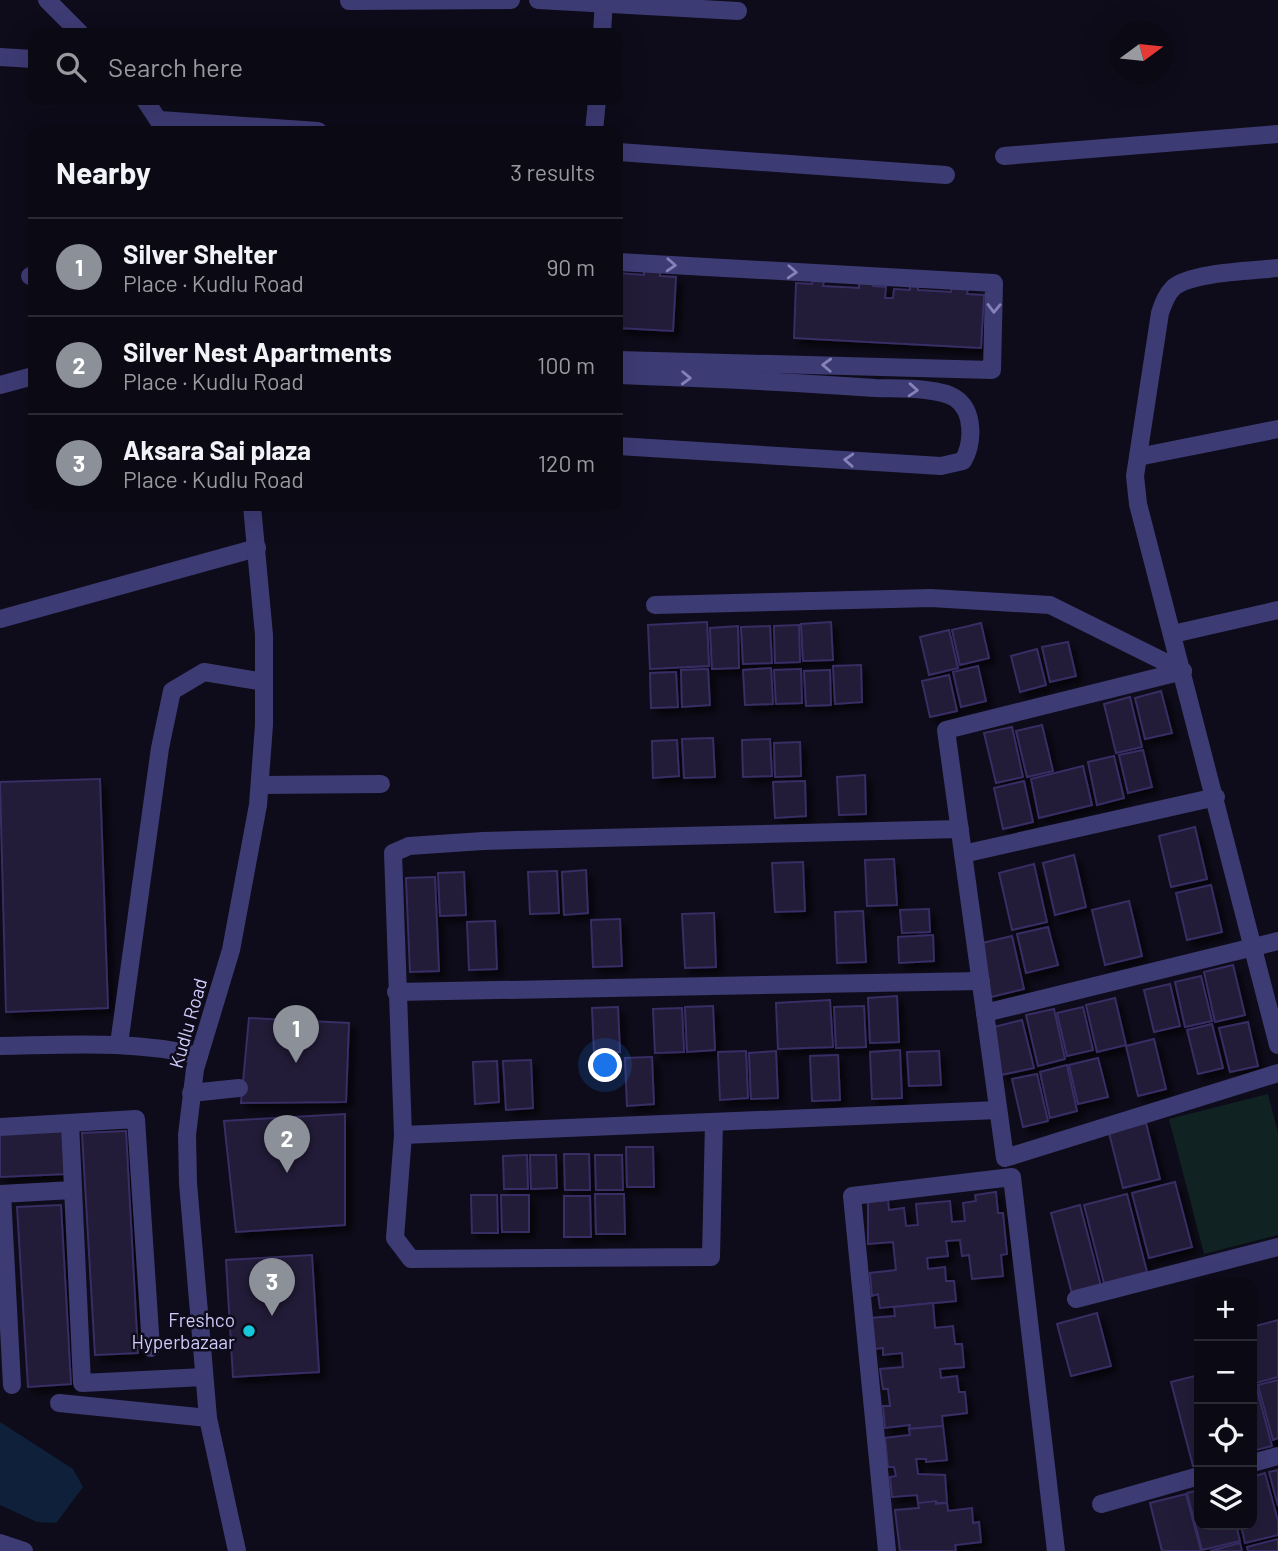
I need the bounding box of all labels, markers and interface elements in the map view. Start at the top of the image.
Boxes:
north arrow [1110,21,1173,84]
search box [28,28,623,105]
icon: search [52,48,90,86]
text: Search here [108,51,243,82]
text: Nearby [56,154,151,190]
text: 3 results [510,158,595,186]
text: Silver Shelter [123,238,277,269]
text: 1 [75,253,83,281]
text: 90 m [546,253,595,281]
one-way arrow [665,257,676,272]
one-way arrow [786,264,797,279]
text: Place · Kudlu Road [123,269,304,297]
one-way arrow [986,302,1001,313]
text: Silver Nest Apartments [123,336,392,367]
text: 2 [73,351,85,379]
text: 100 m [537,351,595,379]
one-way arrow [822,358,833,373]
text: Place · Kudlu Road [123,367,304,395]
one-way arrow [681,370,692,385]
one-way arrow [908,382,919,397]
text: Aksara Sai plaza [123,434,311,465]
text: 3 [73,449,85,477]
text: 120 m [538,449,595,477]
one-way arrow [843,453,854,468]
text: Place · Kudlu Road [123,465,304,493]
street label: Kudlu Road [164,975,211,1071]
pin: 1 [273,1005,319,1063]
your location [588,1048,622,1082]
pin: 2 [264,1115,310,1173]
pin: 3 [249,1258,295,1316]
map controls [1194,1278,1257,1530]
button: + [1194,1278,1257,1341]
place label: Freshco Hyperbazaar [132,1308,235,1353]
marker: Freshco Hyperbazaar [241,1323,257,1339]
button: − [1194,1341,1257,1404]
button: locate [1194,1404,1257,1467]
button: layers [1194,1467,1257,1530]

